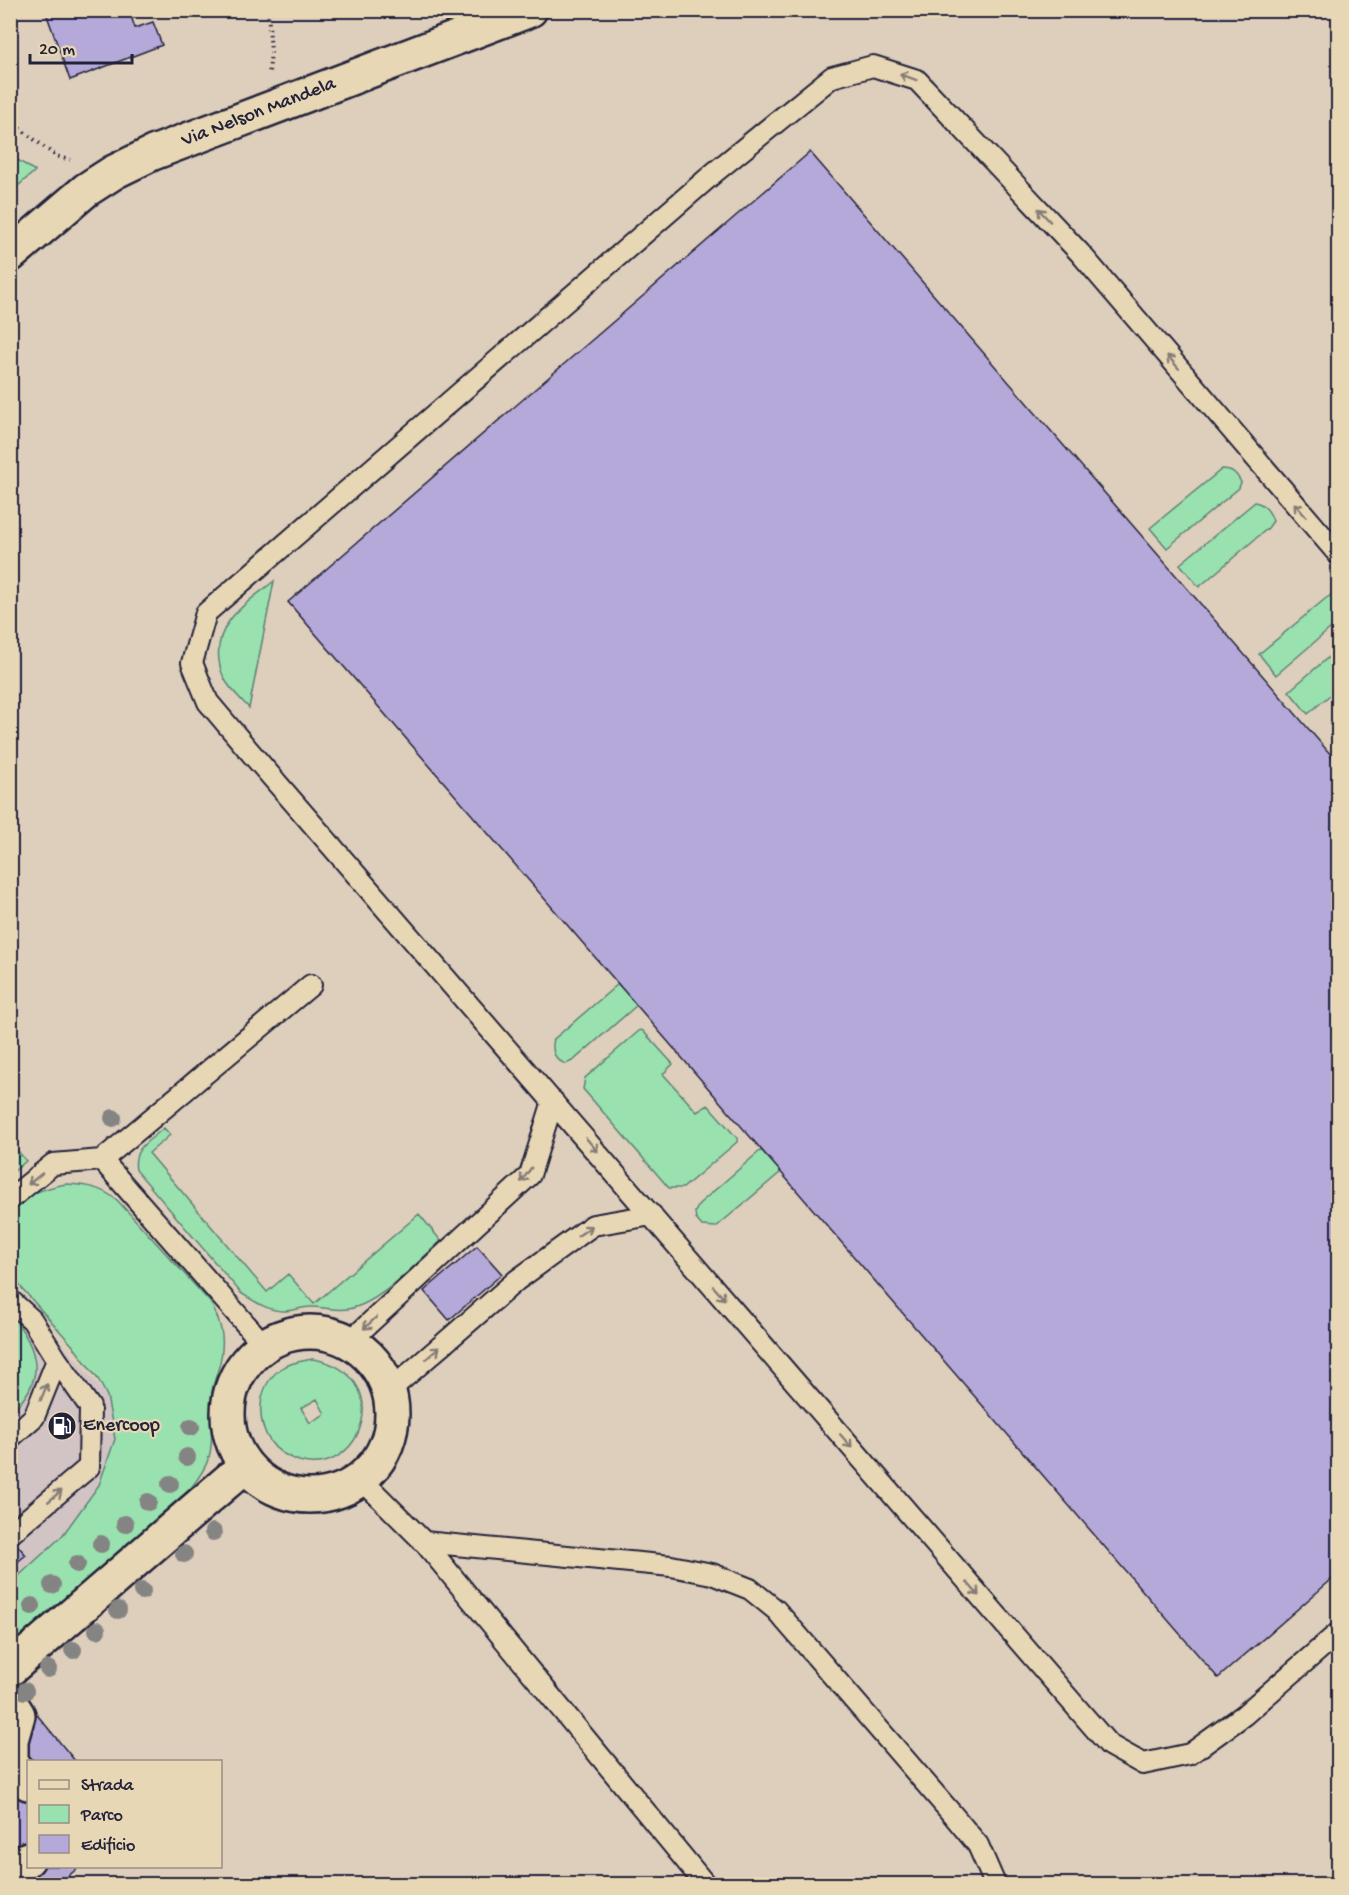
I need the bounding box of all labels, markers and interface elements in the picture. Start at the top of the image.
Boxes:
scale bar [30,27,132,65]
text: 20 m [39,40,75,61]
one-way arrow [899,71,918,82]
street label: Via Nelson Mandela [178,73,340,153]
one-way arrow [1037,208,1051,223]
one-way arrow [1166,355,1180,370]
one-way arrow [1294,502,1308,518]
one-way arrow [585,1137,598,1153]
one-way arrow [520,1167,533,1183]
one-way arrow [27,1173,43,1186]
one-way arrow [576,1225,592,1237]
one-way arrow [712,1285,726,1300]
one-way arrow [362,1316,377,1330]
one-way arrow [425,1346,440,1360]
one-way arrow [39,1383,50,1402]
fuel station icon: Enercoop [46,1410,78,1442]
place label: Enercoop [83,1415,160,1438]
one-way arrow [839,1433,853,1448]
one-way arrow [47,1489,63,1502]
one-way arrow [966,1581,980,1596]
legend [27,1760,222,1868]
text: Strada [81,1776,135,1797]
text: Parco [80,1806,123,1827]
text: Edificio [81,1836,135,1857]

